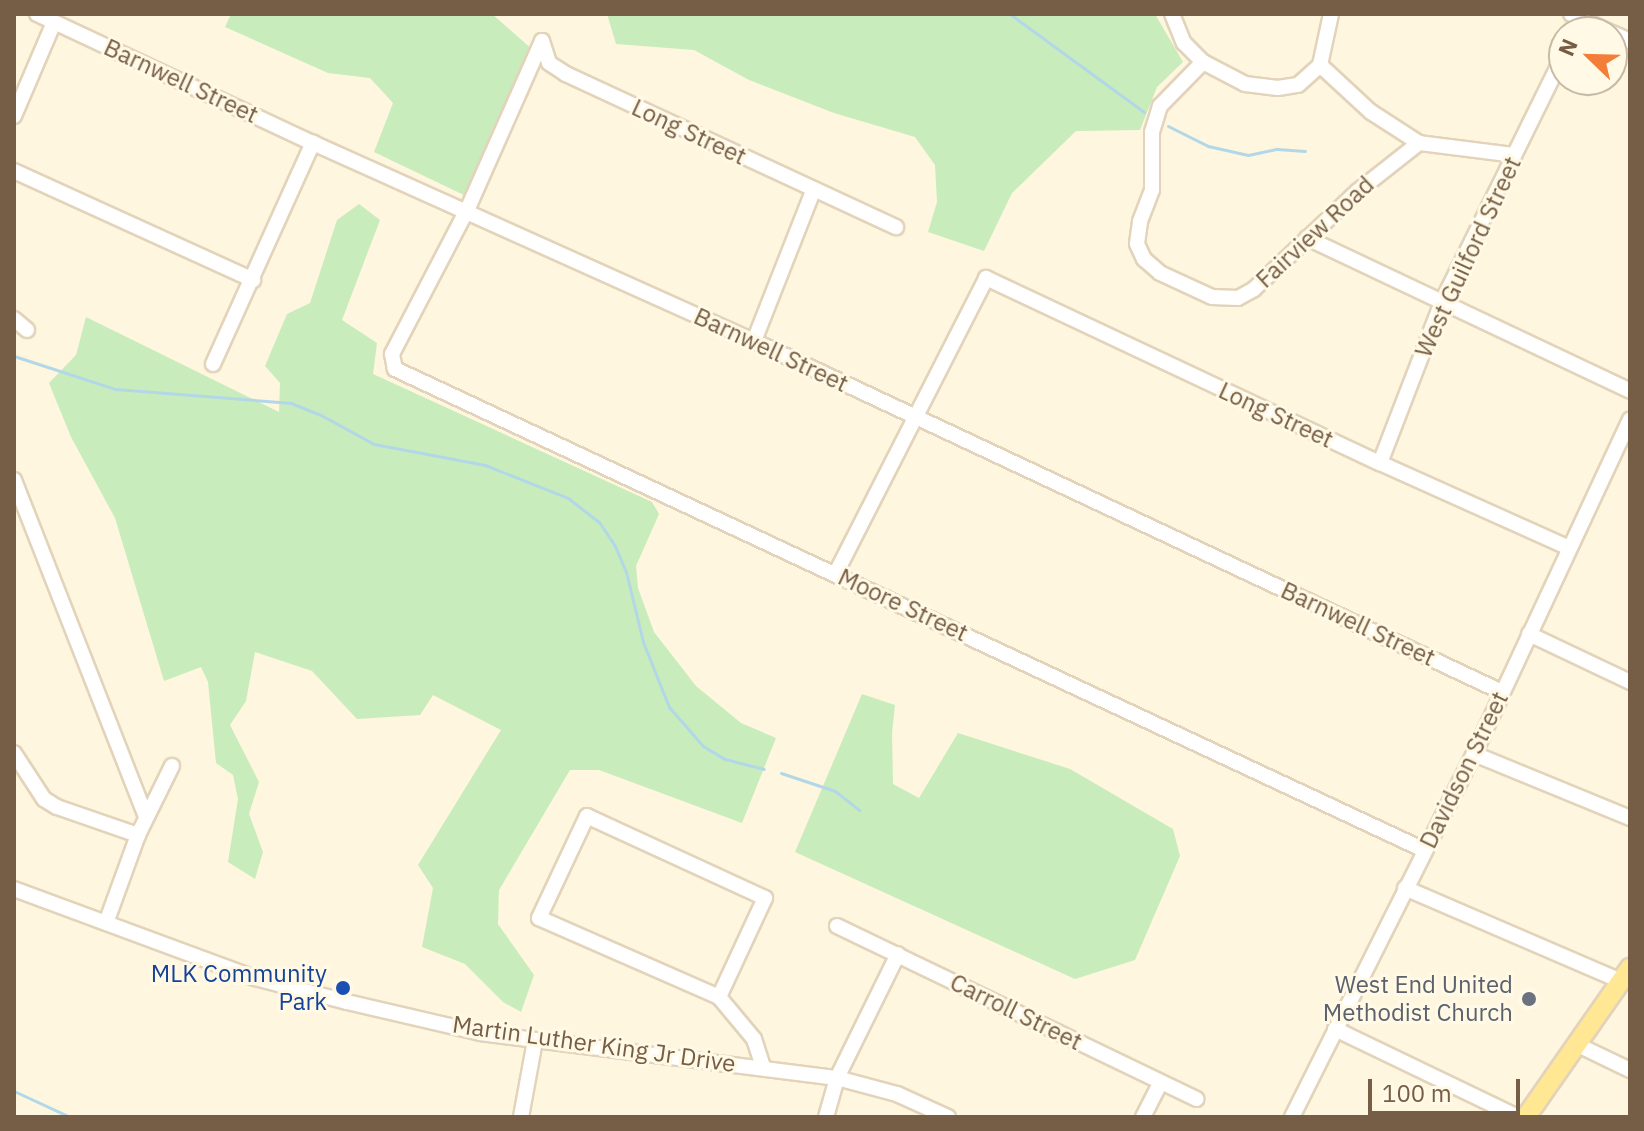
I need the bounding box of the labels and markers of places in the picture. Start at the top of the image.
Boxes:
place label: MLK Community Park [151,960,327,1016]
place label: West End United Methodist Church [1323,971,1513,1027]
marker: MLK Community Park [334,979,352,997]
marker: West End United Methodist Church [1520,990,1538,1008]

